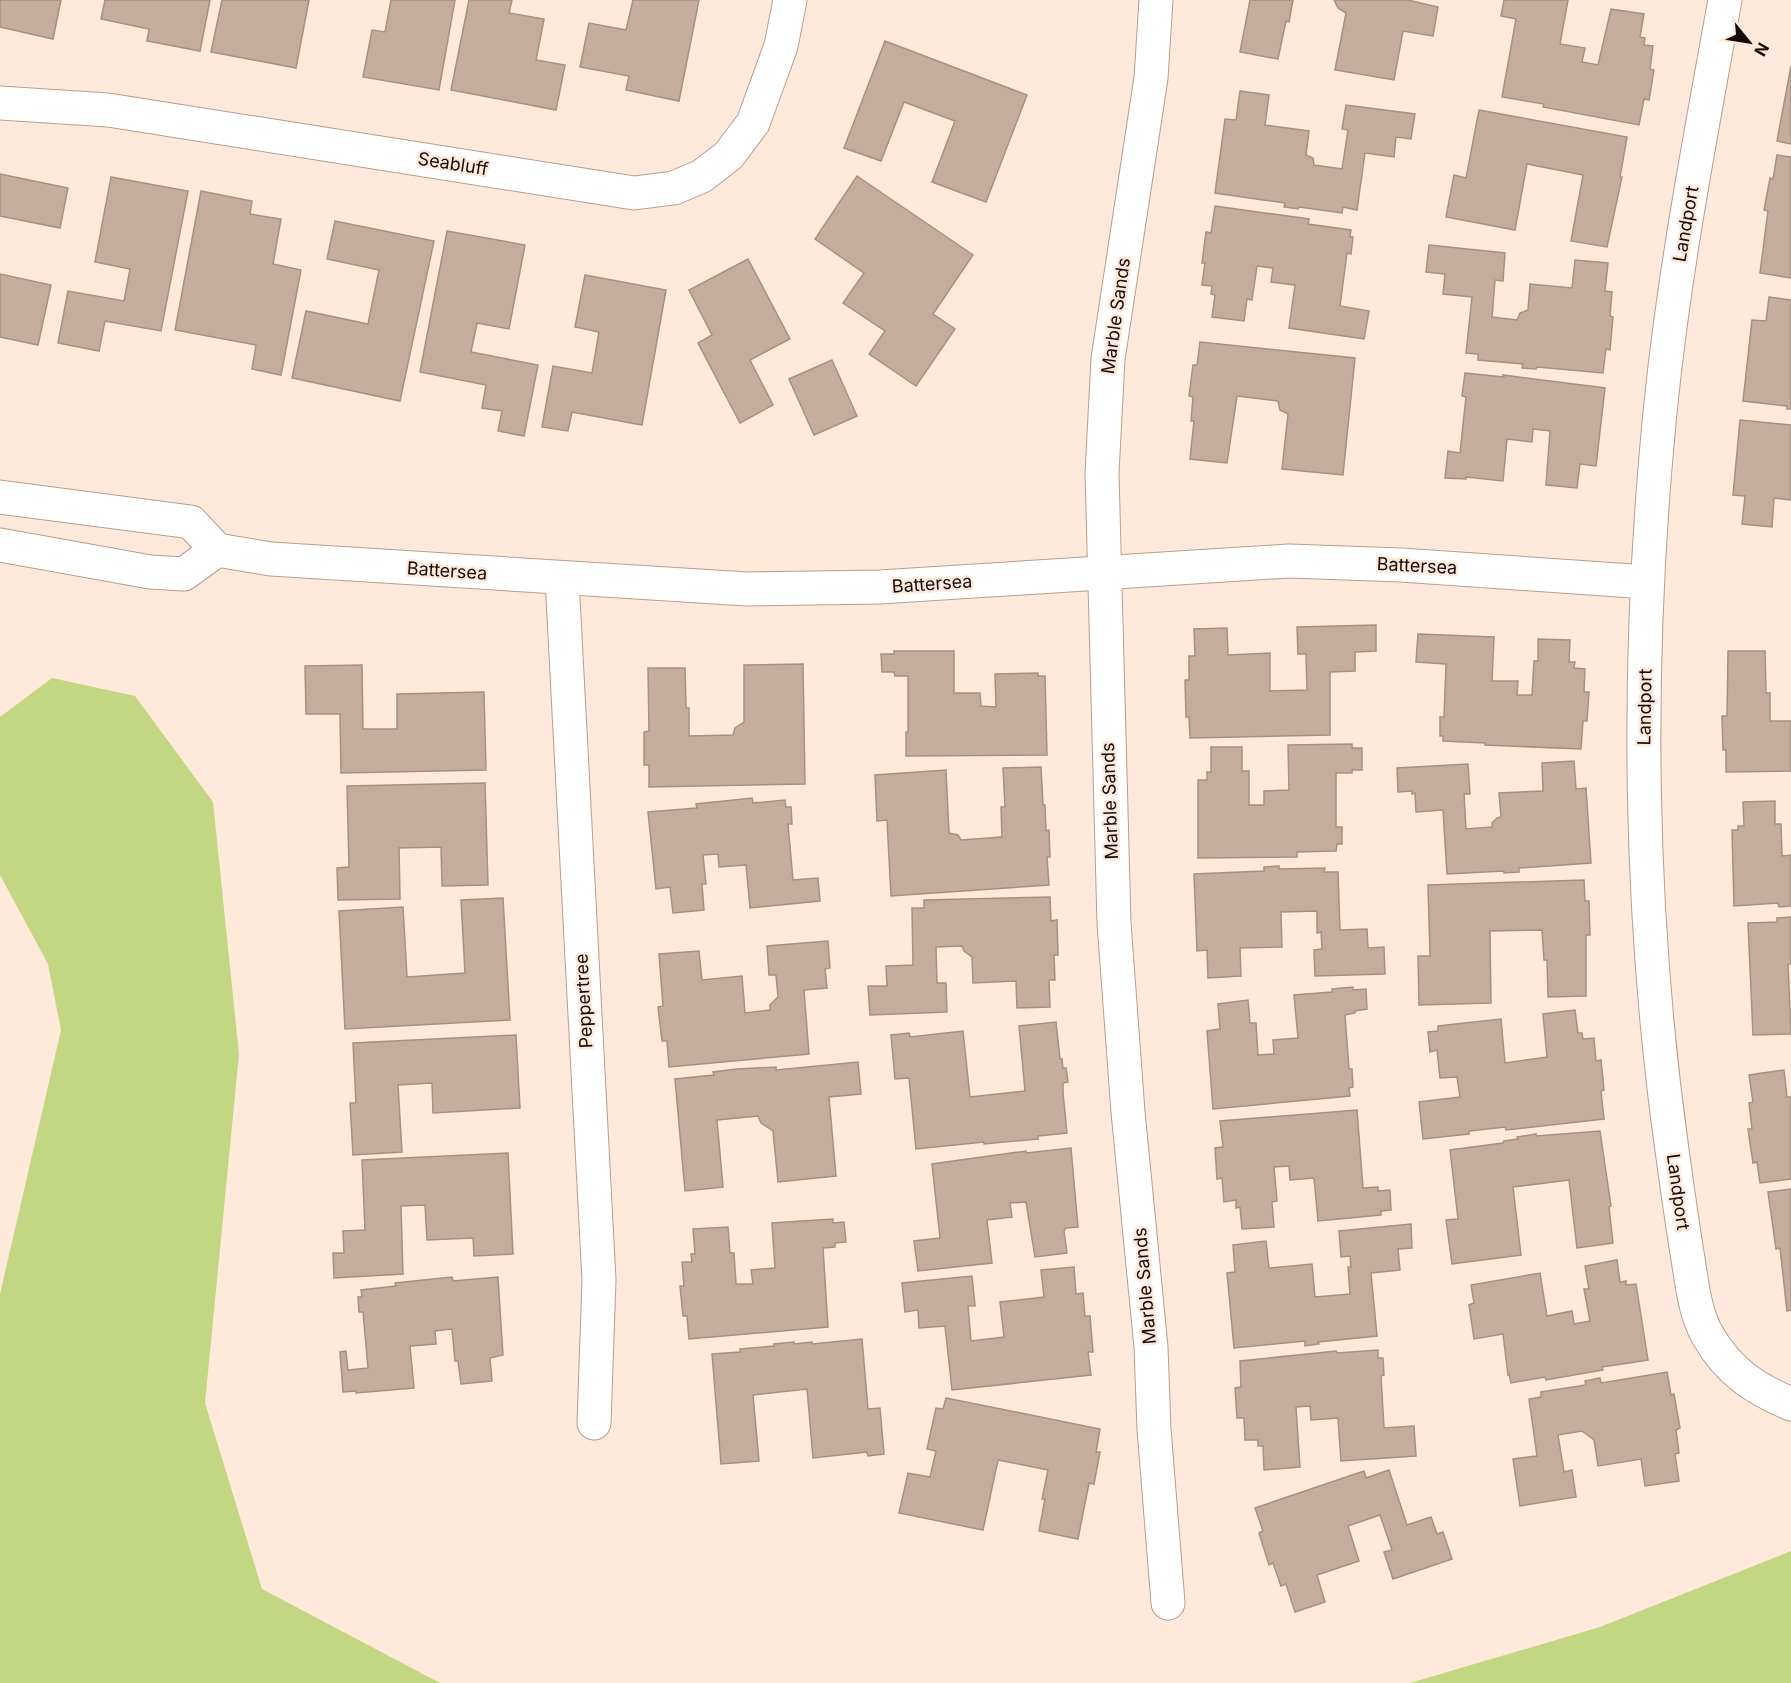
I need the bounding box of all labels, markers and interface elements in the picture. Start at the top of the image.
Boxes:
north arrow [1719,12,1779,72]
text: N [1750,39,1774,60]
street label: Seabluff [416,148,490,179]
street label: Landport [1669,184,1703,264]
street label: Marble Sands [1097,256,1134,375]
street label: Battersea [1376,553,1458,578]
street label: Battersea [406,557,488,584]
street label: Battersea [891,570,973,597]
street label: Landport [1633,668,1656,746]
street label: Marble Sands [1097,742,1122,860]
street label: Peppertree [571,953,596,1049]
street label: Landport [1663,1152,1694,1231]
street label: Marble Sands [1129,1227,1160,1345]

